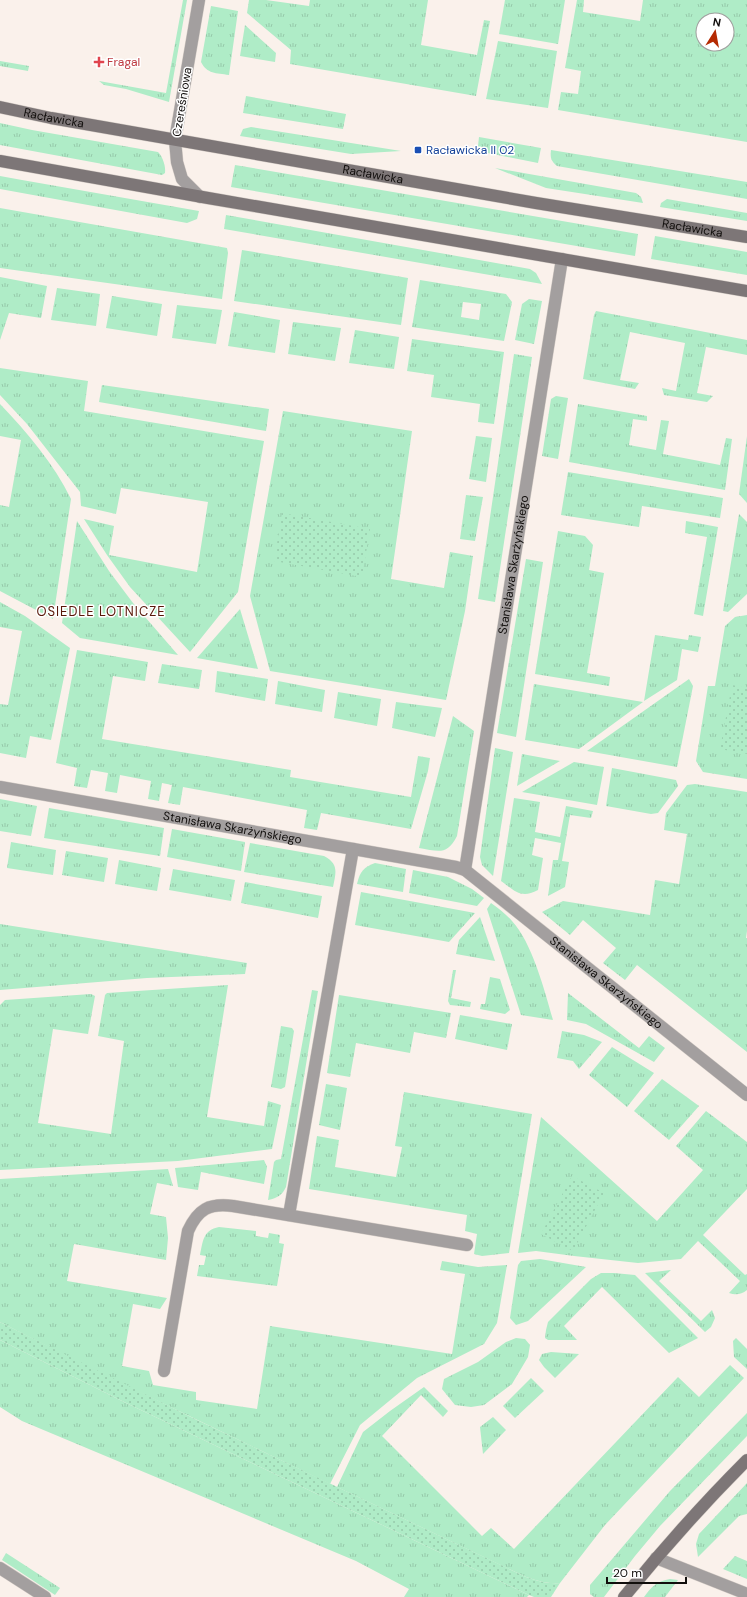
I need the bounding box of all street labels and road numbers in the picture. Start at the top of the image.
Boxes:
street label: Czereśniowa [169,66,195,138]
street label: Racławicka [22,104,85,132]
street label: Racławicka [341,161,404,188]
street label: Racławicka [661,215,724,241]
street label: Stanisława Skarżyńskiego [495,494,532,635]
street label: Stanisława Skarżyńskiego [162,808,303,848]
street label: Stanisława Skarżyńskiego [546,933,666,1033]

